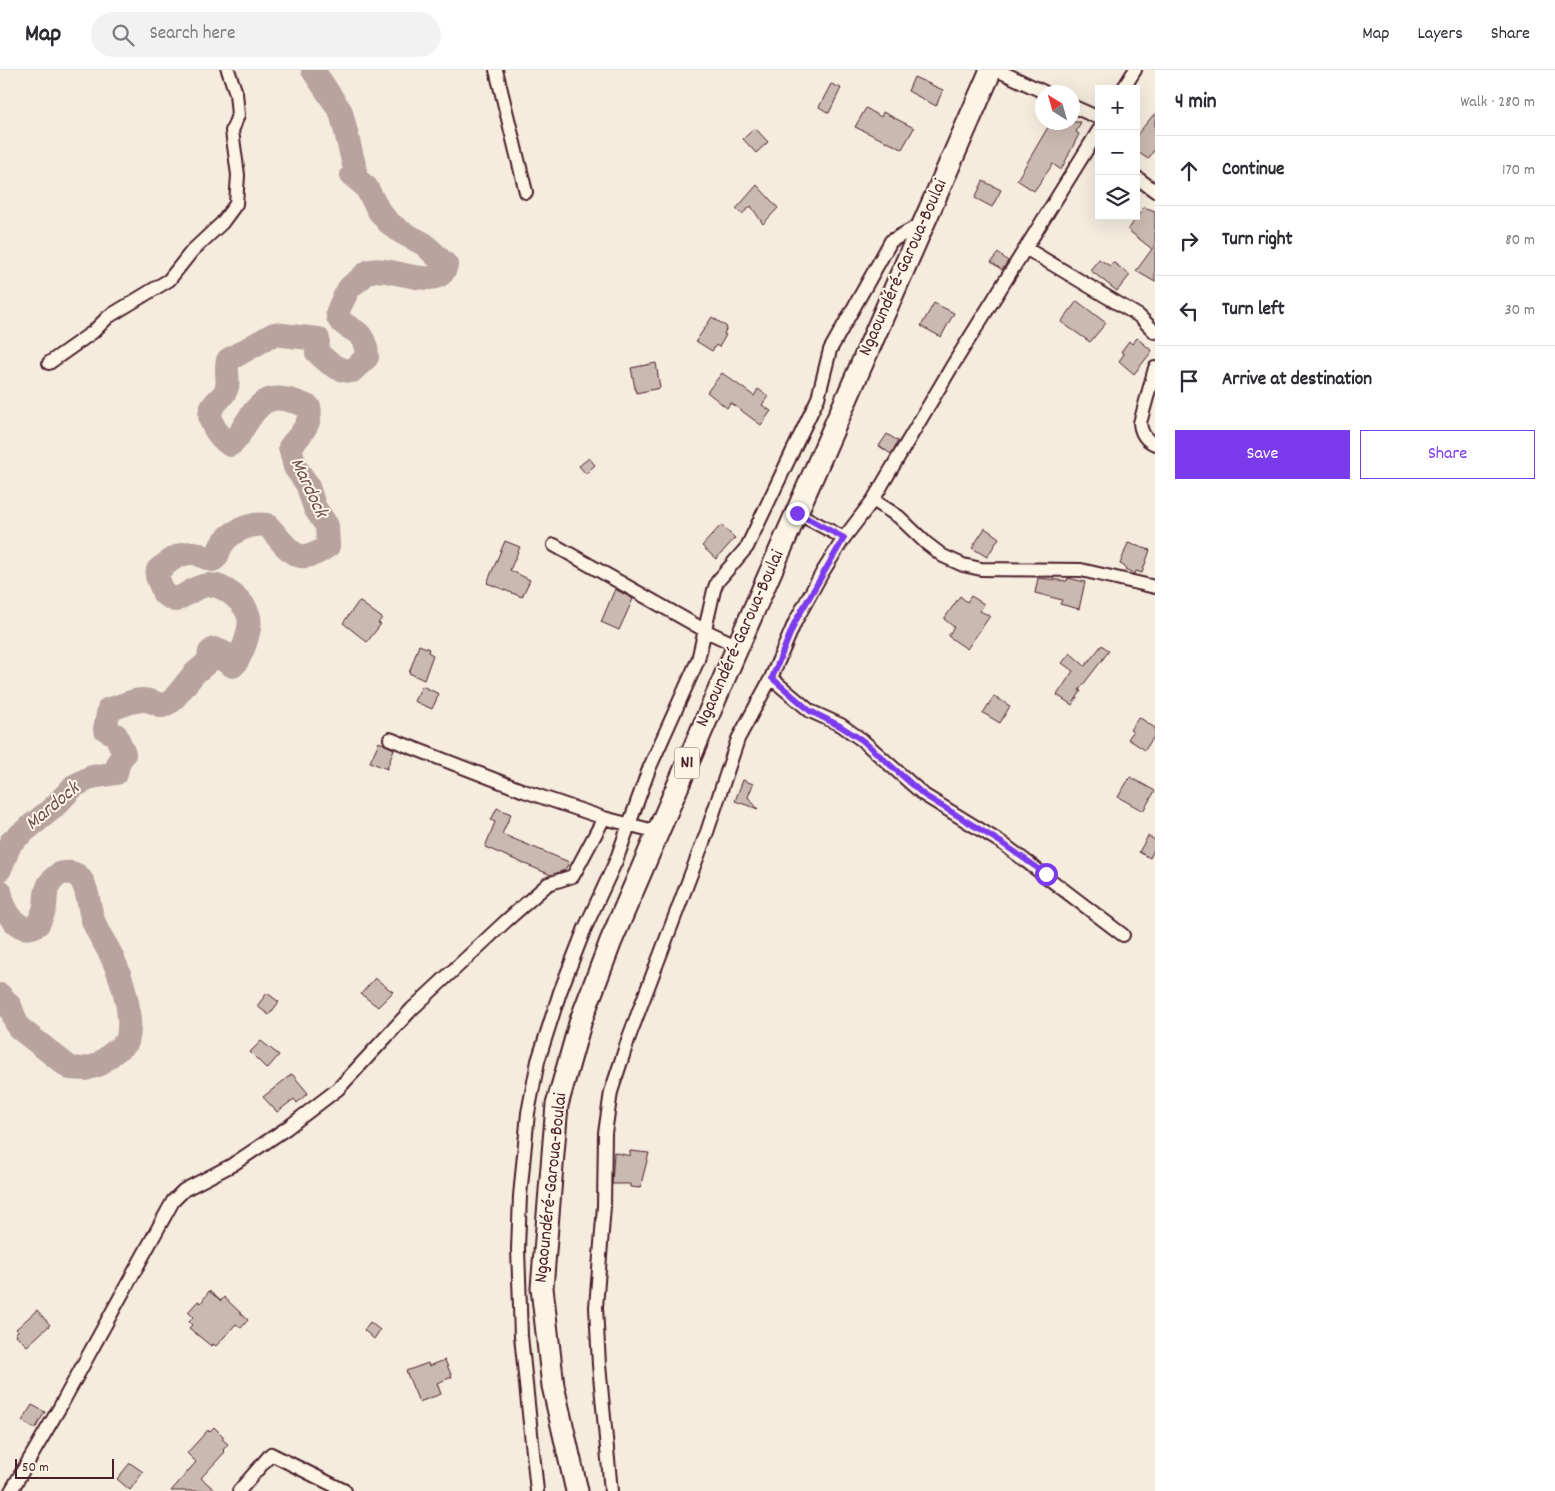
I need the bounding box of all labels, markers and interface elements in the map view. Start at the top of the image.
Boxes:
search box [91,12,441,57]
text: Map [25,18,61,52]
icon: search [109,21,137,49]
text: Search here [149,21,235,48]
text: Map [1362,22,1389,47]
text: Layers [1417,22,1463,47]
text: Share [1491,22,1530,47]
north arrow [1035,85,1080,130]
map controls [1095,85,1140,220]
button: + [1095,85,1140,130]
text: 4 min [1175,88,1217,118]
text: Walk · 280 m [1460,91,1535,114]
button: − [1095,130,1140,175]
icon: ahead [1175,157,1203,185]
text: Continue [1222,157,1284,184]
text: 170 m [1502,159,1535,182]
street label: Ngaoundéré-Garoua-Boulai [853,175,955,361]
button: layers [1095,175,1140,220]
icon: right [1175,227,1203,255]
text: Turn right [1222,227,1293,254]
text: 80 m [1505,229,1535,252]
icon: left [1175,297,1203,325]
text: Turn left [1222,297,1285,324]
text: 30 m [1505,299,1535,322]
icon: arrive [1175,367,1203,395]
text: Arrive at destination [1222,367,1372,394]
button: Save [1175,430,1350,479]
button: Share [1360,430,1535,479]
water label: Mardock [282,454,335,524]
route end [786,502,809,525]
street label: Ngaoundéré-Garoua-Boulai [690,546,792,732]
road number: N1 [674,748,700,778]
water label: Mardock [20,775,88,838]
route start [1035,863,1058,886]
street label: Ngaoundéré-Garoua-Boulai [529,1091,575,1284]
scale bar [15,1456,114,1479]
text: 50 m [22,1458,49,1478]

